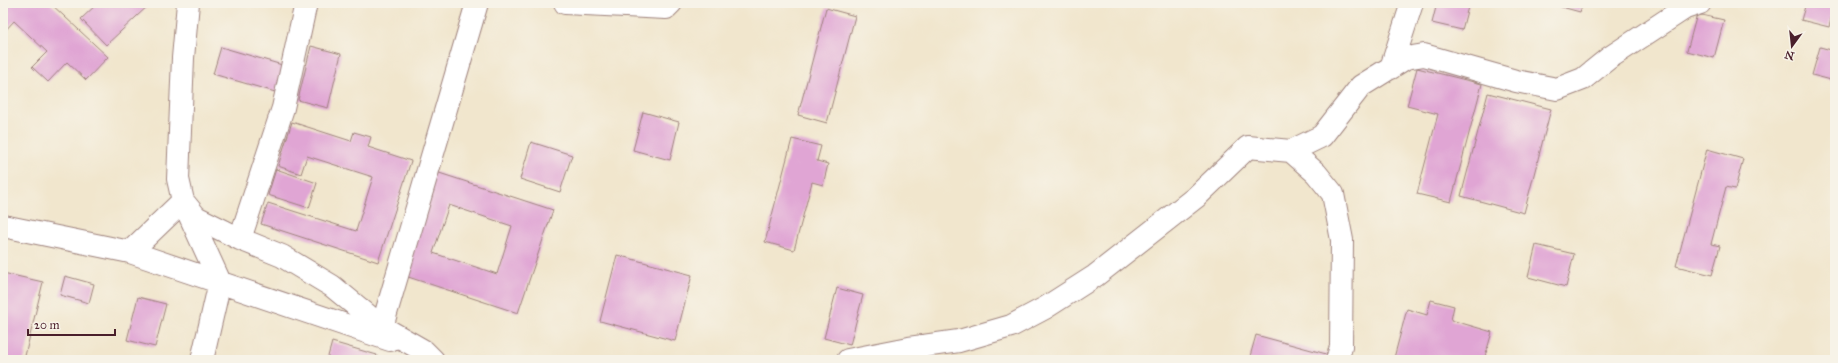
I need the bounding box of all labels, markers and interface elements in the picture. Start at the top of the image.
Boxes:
north arrow [1772,26,1812,66]
text: N [1783,48,1796,63]
scale bar [28,311,115,337]
text: 20 m [34,318,60,332]

